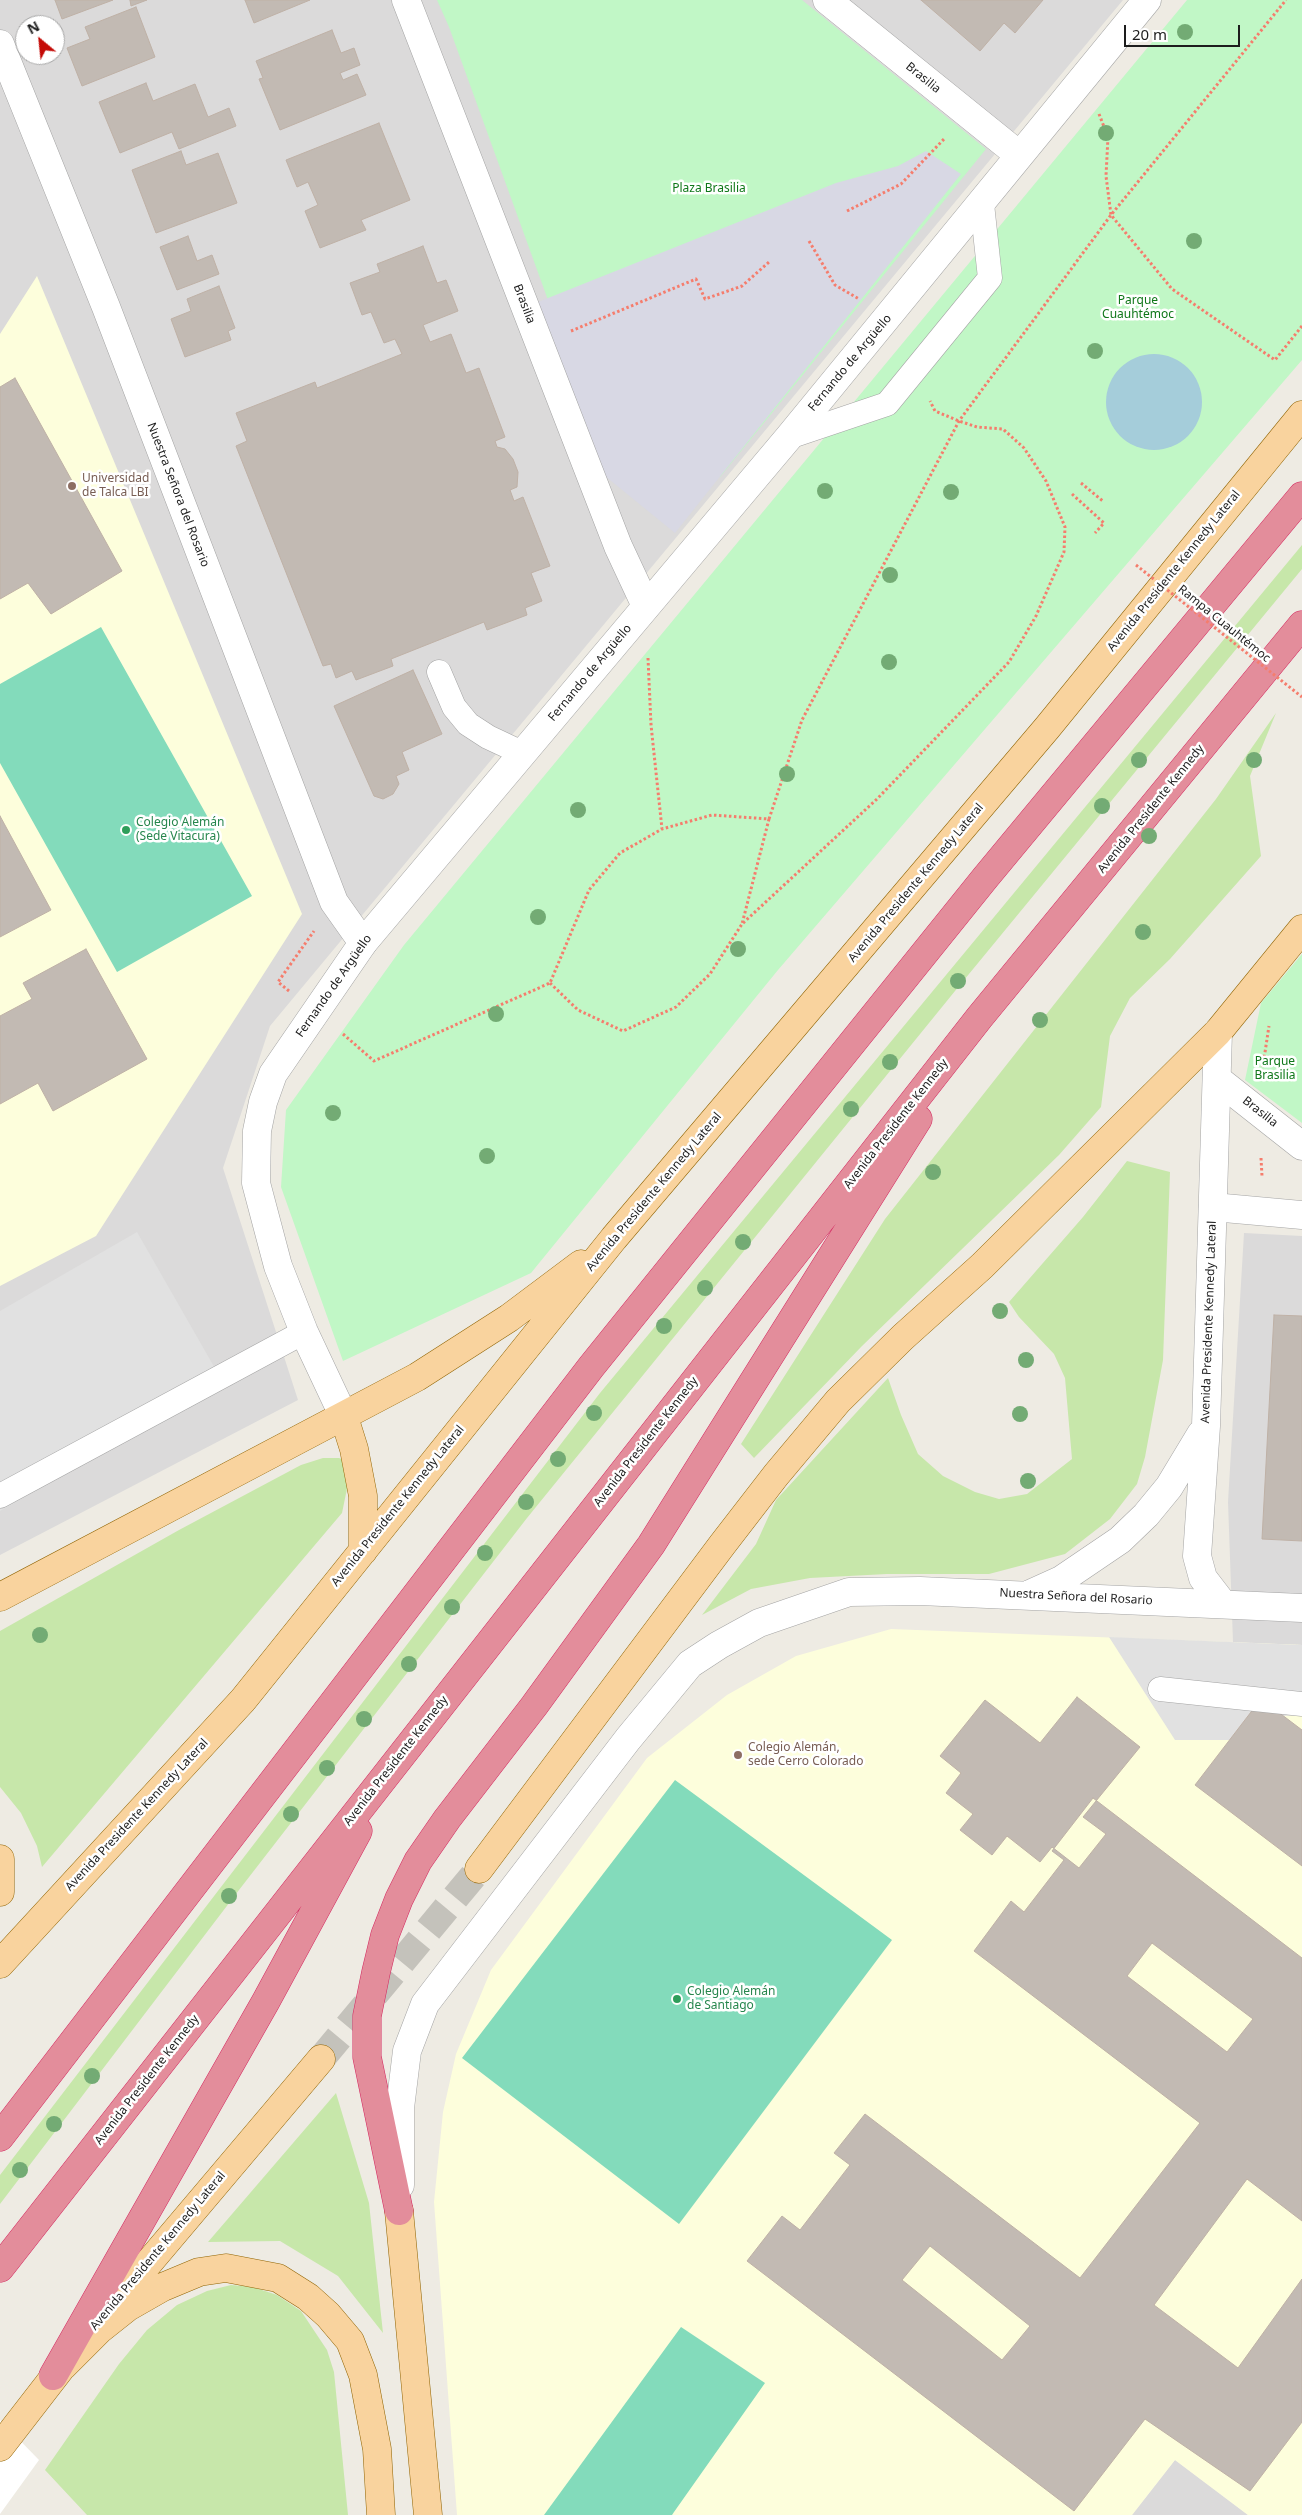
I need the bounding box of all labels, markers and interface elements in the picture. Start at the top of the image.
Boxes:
north arrow [15,15,65,65]
scale bar [1127,15,1243,47]
text: N [24,16,43,38]
text: 20 m [1132,24,1167,44]
street label: Brasilia [903,59,943,97]
park label: Plaza Brasilia [672,182,746,196]
street label: Brasilia [510,282,538,326]
park label: Parque Cuauhtémoc [1102,294,1174,322]
street label: Fernando de Argüello [805,312,895,414]
street label: Nuestra Señora del Rosario [144,421,212,569]
place label: Universidad de Talca LBI [82,472,149,500]
marker: Universidad de Talca LBI [66,480,78,492]
street label: Avenida Presidente Kennedy Lateral [1105,488,1243,654]
street label: Rampa Cuauhtémoc [1175,582,1273,666]
street label: Fernando de Argüello [545,622,635,724]
street label: Avenida Presidente Kennedy [1095,742,1207,876]
street label: Avenida Presidente Kennedy Lateral [845,801,987,965]
place label: Colegio Alemán (Sede Vitacura) [136,816,224,844]
marker: Colegio Alemán (Sede Vitacura) [120,824,132,836]
street label: Fernando de Argüello [293,932,375,1040]
park label: Parque Brasilia [1254,1055,1296,1083]
street label: Avenida Presidente Kennedy [841,1056,951,1192]
street label: Brasilia [1239,1094,1281,1130]
street label: Avenida Presidente Kennedy Lateral [583,1110,725,1274]
street label: Avenida Presidente Kennedy Lateral [1198,1220,1220,1424]
street label: Avenida Presidente Kennedy [591,1374,701,1510]
street label: Avenida Presidente Kennedy Lateral [329,1423,467,1589]
street label: Nuestra Señora del Rosario [999,1586,1153,1608]
street label: Avenida Presidente Kennedy [341,1693,451,1829]
street label: Avenida Presidente Kennedy Lateral [63,1736,211,1894]
place label: Colegio Alemán, sede Cerro Colorado [748,1741,863,1769]
marker: Colegio Alemán, sede Cerro Colorado [732,1749,744,1761]
place label: Colegio Alemán de Santiago [687,1985,775,2013]
marker: Colegio Alemán de Santiago [671,1993,683,2005]
street label: Avenida Presidente Kennedy [92,2012,202,2148]
street label: Avenida Presidente Kennedy Lateral [87,2169,229,2333]

